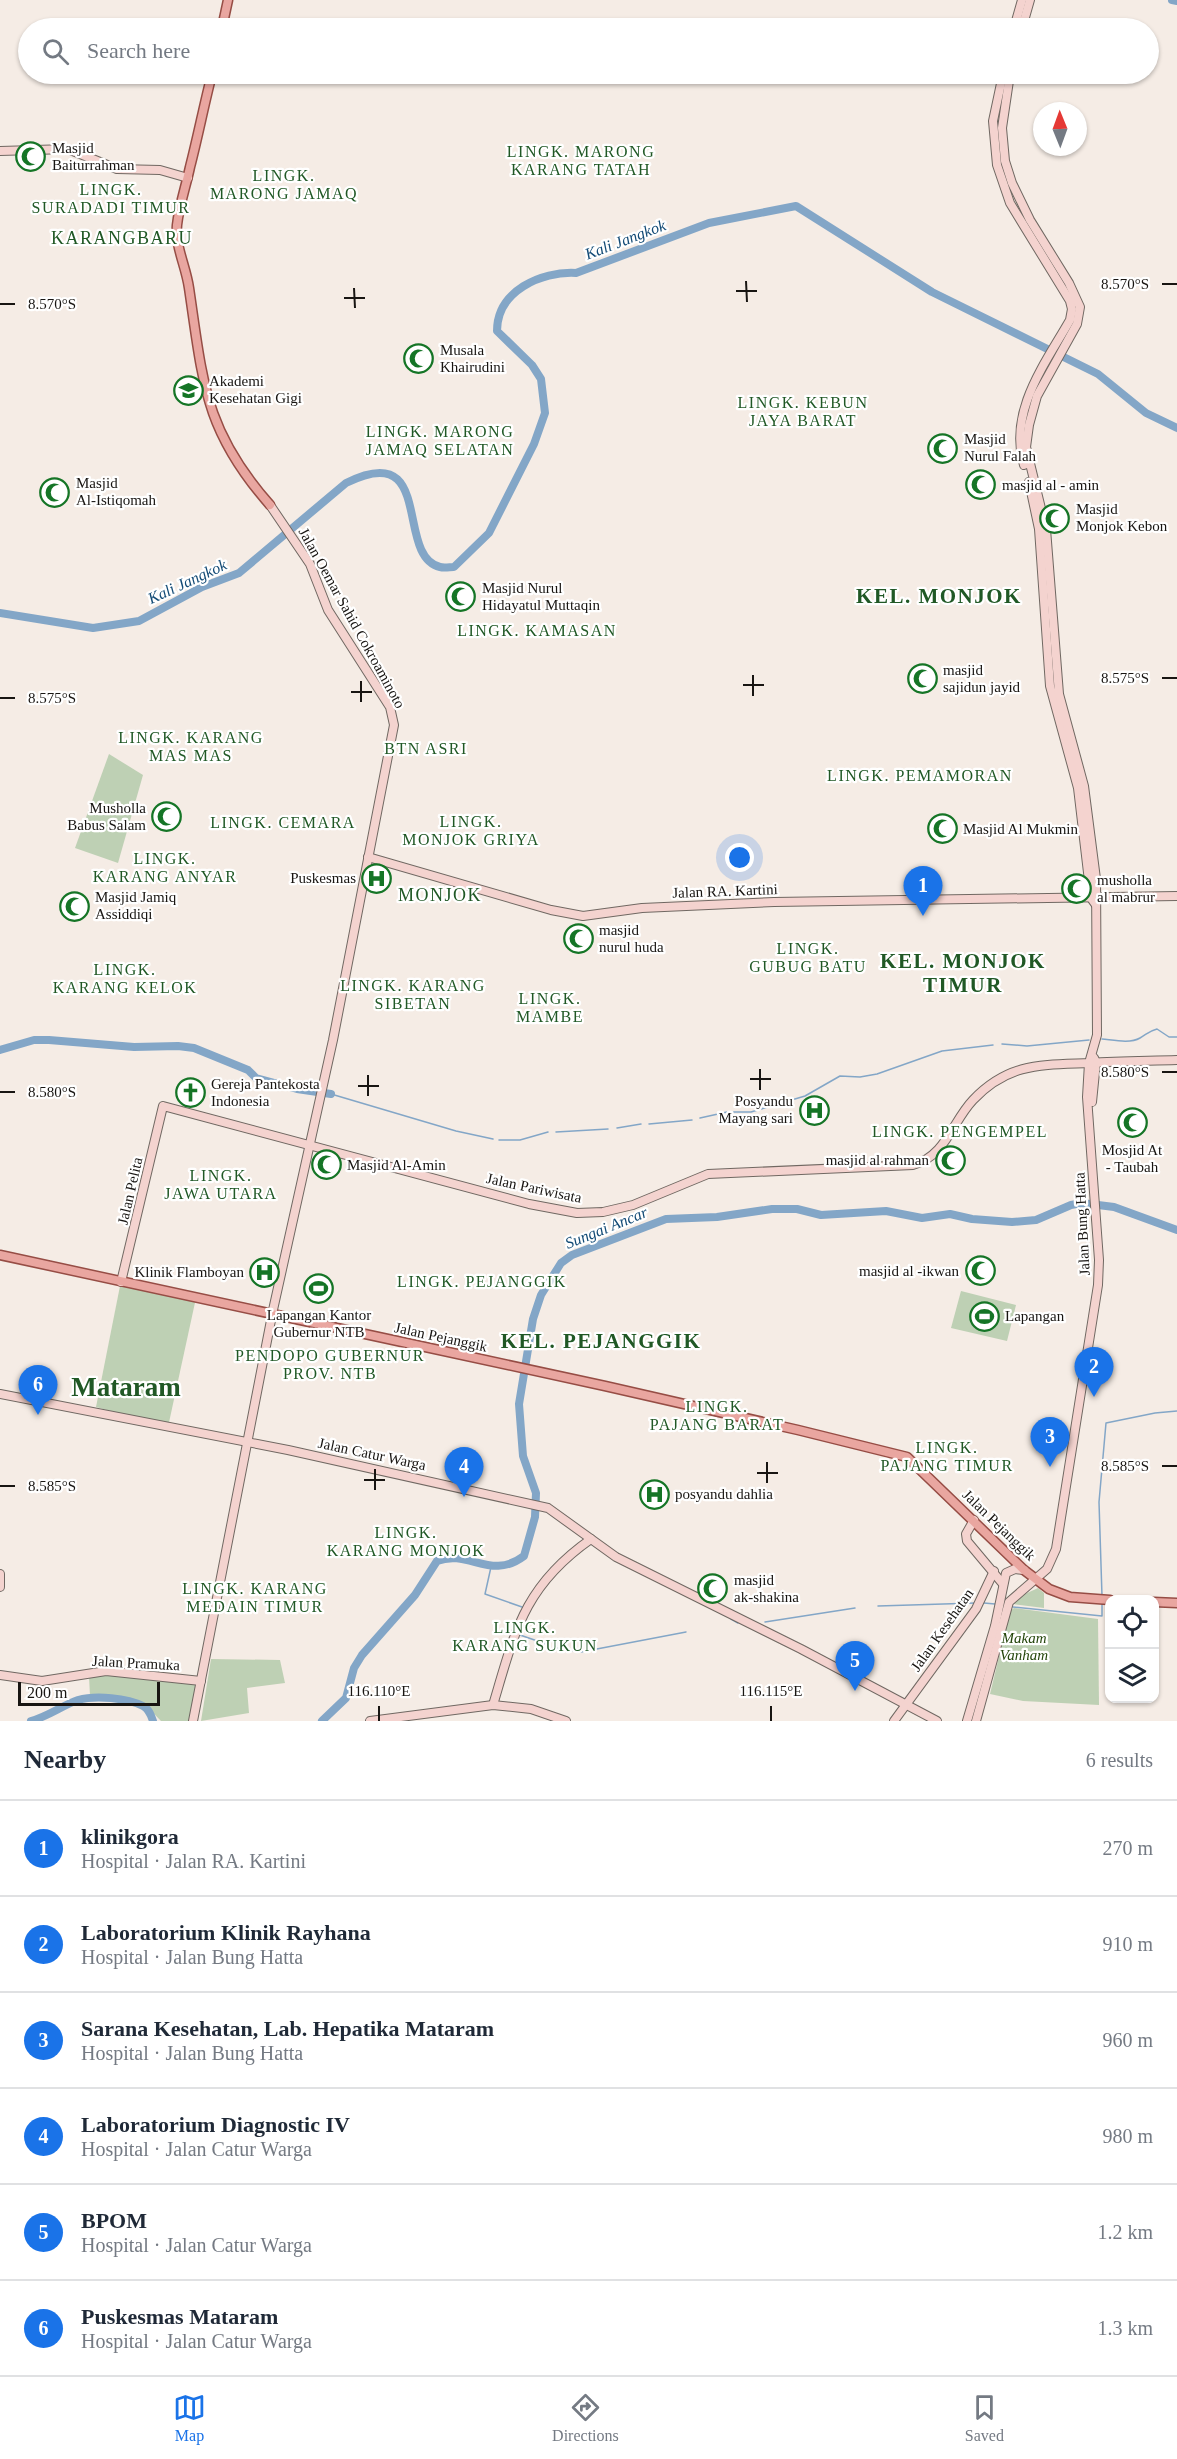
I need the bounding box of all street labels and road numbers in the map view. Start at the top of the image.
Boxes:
street label: Jalan Oemar Sahid Cokroaminoto [296,525,408,711]
street label: Jalan RA. Kartini [672,881,778,901]
street label: Jalan Pelita [114,1155,146,1226]
street label: Jalan Pariwisata [485,1170,583,1206]
street label: Jalan Bung Hatta [1071,1172,1093,1276]
street label: Jalan Pejanggik [393,1319,489,1355]
street label: Jalan Catur Warga [317,1435,428,1473]
street label: Jalan Pejanggik [959,1486,1039,1564]
street label: Jalan Kesehatan [908,1585,977,1674]
street label: Jalan Pramuka [92,1653,181,1673]

